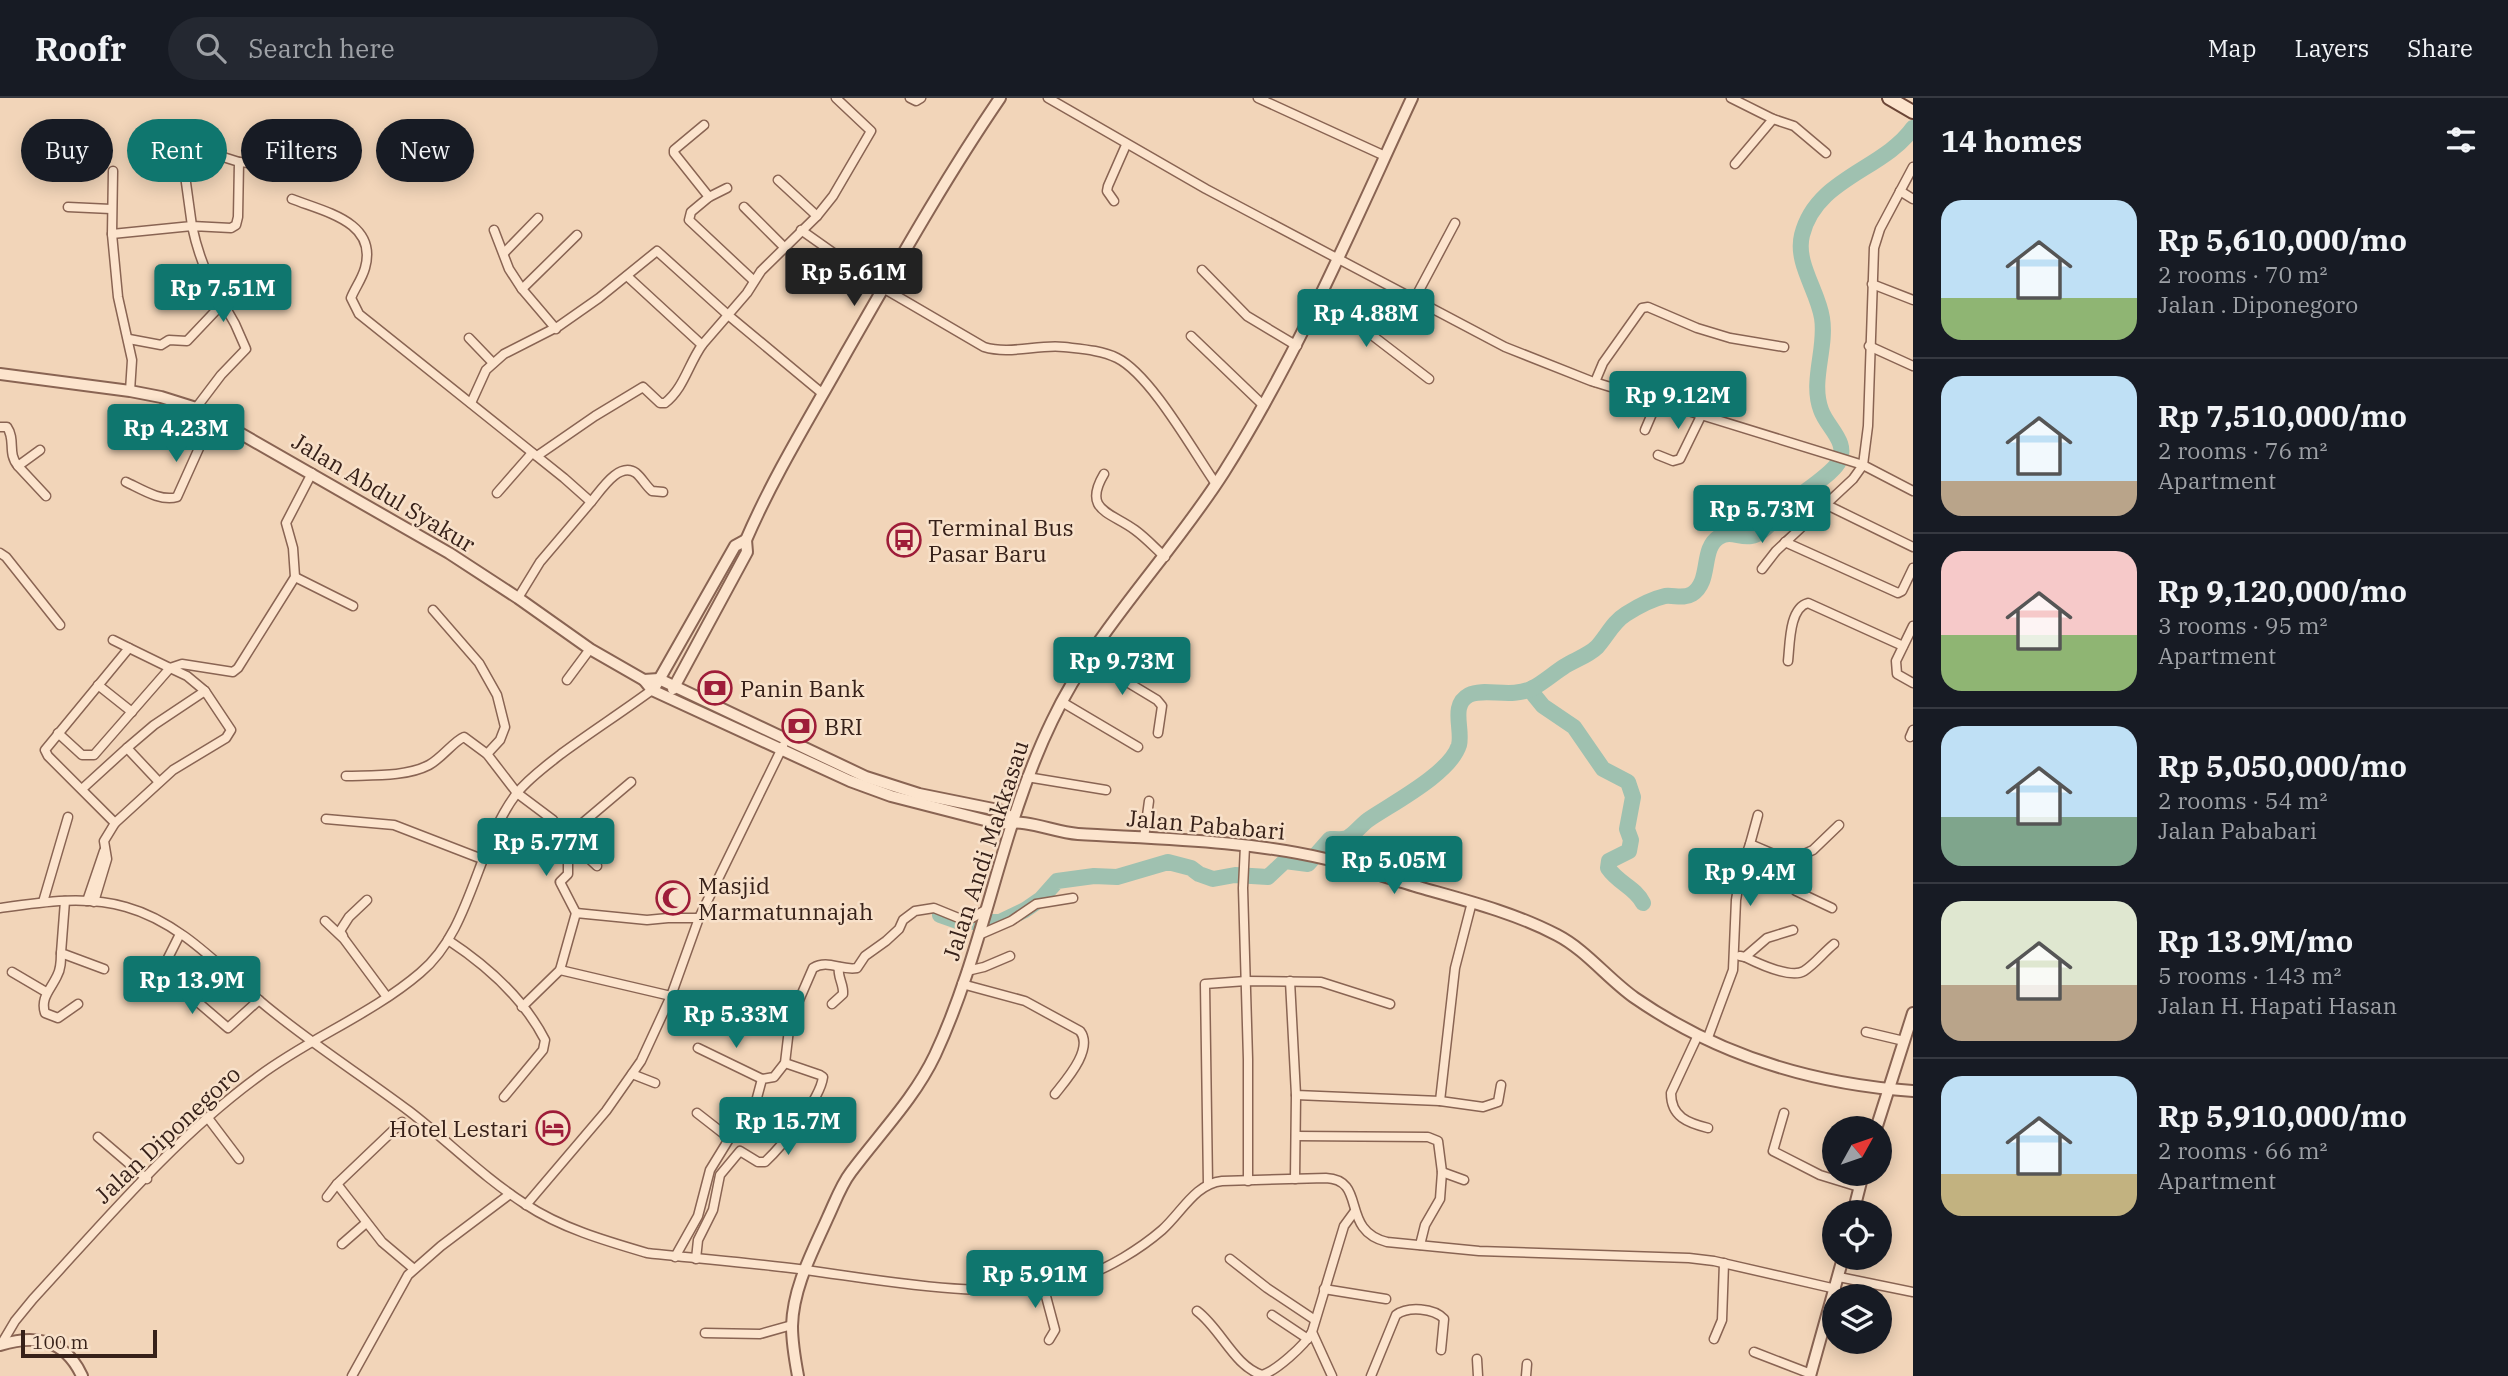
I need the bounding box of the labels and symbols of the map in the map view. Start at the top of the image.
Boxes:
pin: Rp 5.61M [782,248,926,308]
pin: Rp 7.51M [151,264,295,324]
pin: Rp 4.88M [1294,289,1438,349]
pin: Rp 9.12M [1606,372,1750,431]
pin: Rp 4.23M [104,404,248,464]
street label: Jalan Abdul Syakur [287,425,481,559]
pin: Rp 5.73M [1690,486,1834,545]
place label: Terminal Bus Pasar Baru [928,512,1074,568]
bus stop icon: Terminal Bus Pasar Baru [885,521,923,559]
pin: Rp 9.73M [1050,638,1194,697]
bank icon: Panin Bank [696,669,734,707]
place label: Panin Bank [740,673,865,703]
bank icon: BRI [780,707,818,745]
place label: BRI [824,711,863,741]
street label: Jalan Andi Makkasau [935,736,1035,964]
street label: Jalan Pababari [1125,802,1287,846]
pin: Rp 5.77M [474,818,618,878]
pin: Rp 5.05M [1322,836,1466,896]
pin: Rp 9.4M [1685,848,1815,908]
place label: Masjid Marmatunnajah [698,870,873,926]
mosque icon: Masjid Marmatunnajah [654,879,692,917]
pin: Rp 13.9M [120,956,264,1016]
pin: Rp 5.33M [664,990,808,1050]
street label: Jalan Diponegoro [88,1059,246,1209]
pin: Rp 15.7M [716,1098,860,1157]
hotel icon: Hotel Lestari [534,1109,572,1147]
place label: Hotel Lestari [389,1113,528,1143]
north arrow [1822,1116,1892,1186]
pin: Rp 5.91M [963,1250,1107,1310]
scale bar [21,1327,158,1359]

